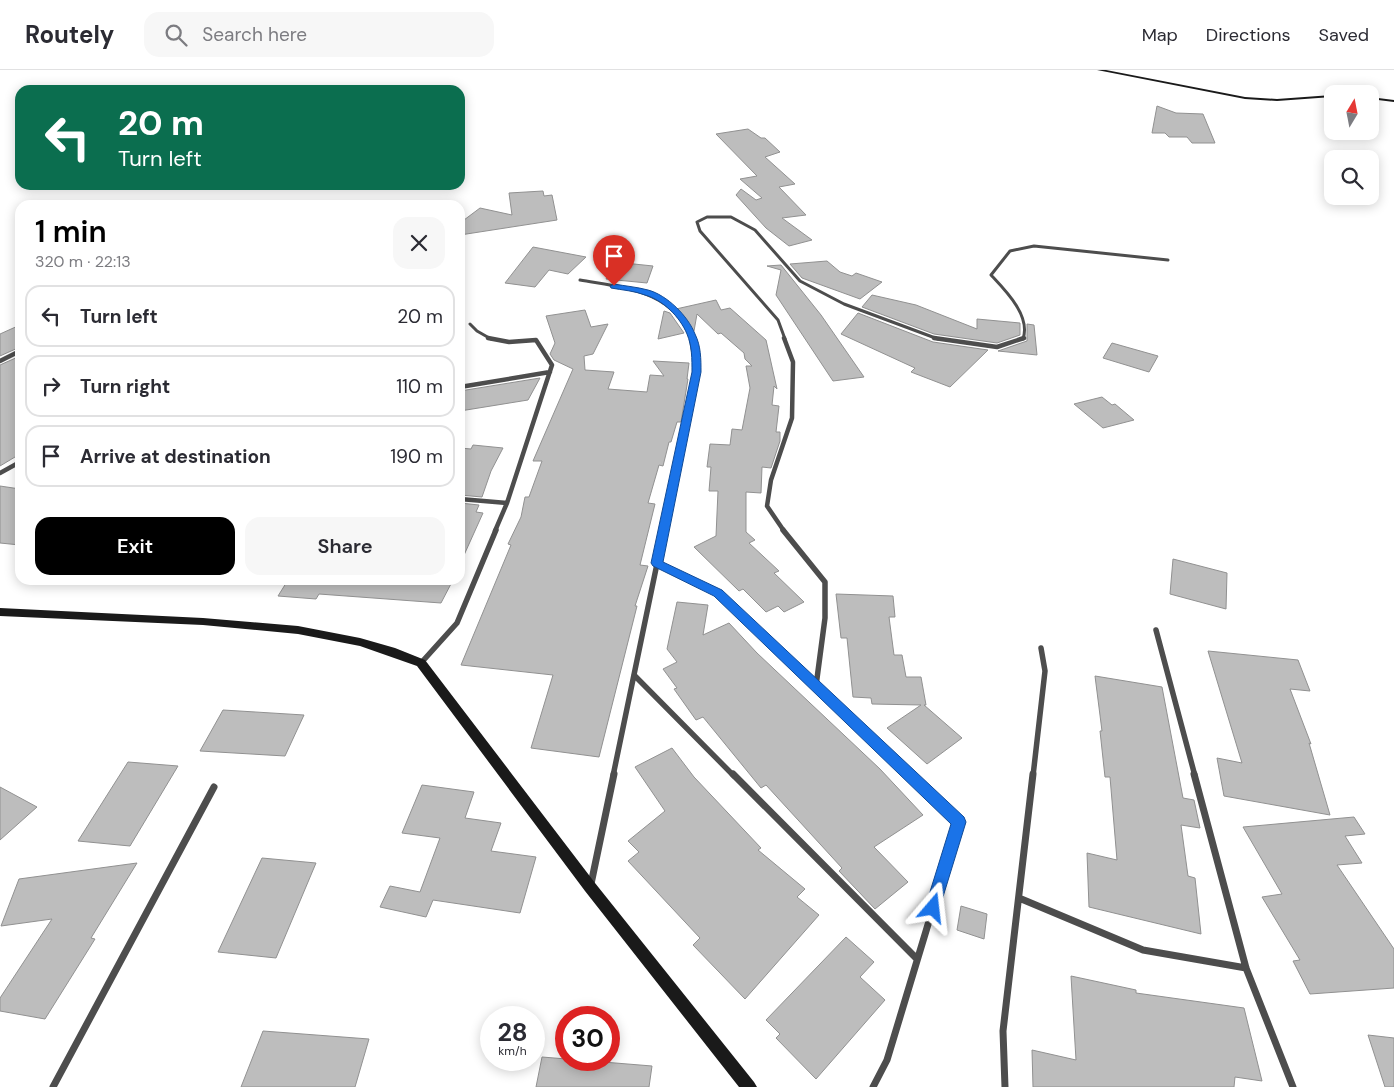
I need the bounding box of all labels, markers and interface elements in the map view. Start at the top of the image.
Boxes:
search box [144,12,494,57]
text: Routely [25,19,114,50]
icon: search [162,21,190,49]
text: Search here [202,22,307,47]
text: Map [1142,23,1178,47]
text: Directions [1206,23,1291,47]
text: Saved [1319,23,1369,47]
north arrow [1324,85,1379,140]
map controls [1324,85,1379,205]
text: 20 m [118,100,204,146]
icon: left [35,105,100,170]
text: Turn left [118,144,202,173]
button: search [1324,150,1379,205]
text: 1 min [35,212,107,251]
button: close [393,217,445,269]
pin [593,235,635,286]
icon: arrive [600,242,628,270]
text: 320 m · 22:13 [35,251,131,272]
icon: left [37,302,65,330]
text: Turn left [80,304,158,329]
text: 20 m [397,304,443,329]
icon: right [37,372,65,400]
text: Turn right [80,374,170,399]
text: 110 m [396,374,443,399]
icon: arrive [37,442,65,470]
text: Arrive at destination [80,444,271,469]
text: 190 m [390,444,443,469]
button: Exit [35,517,235,575]
button: Share [245,517,445,575]
position arrow [906,881,958,933]
speed limit sign: 30 [555,1006,620,1071]
text: 28 [497,1016,528,1049]
text: km/h [498,1043,527,1059]

